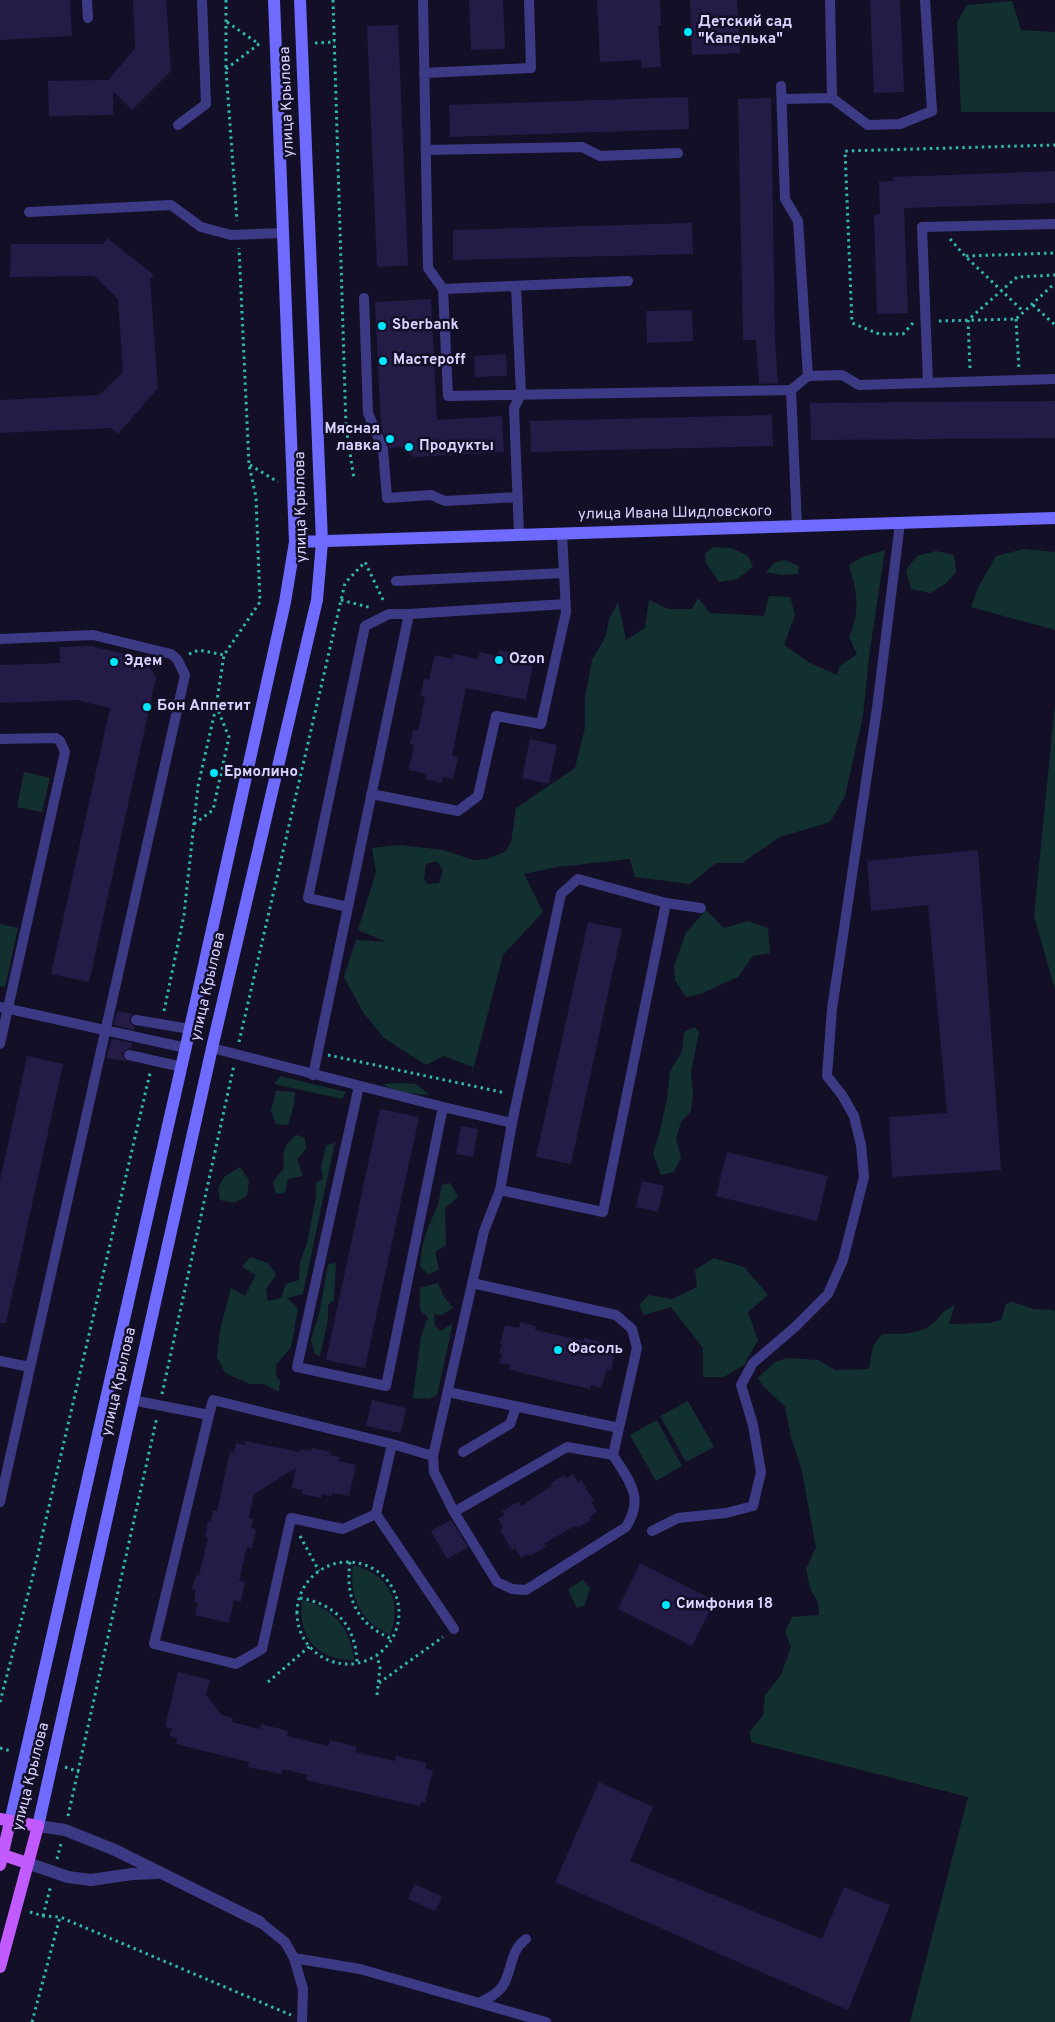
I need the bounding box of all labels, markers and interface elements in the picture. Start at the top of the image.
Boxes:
place label: Детский сад "Капелька" [698,14,792,49]
marker: Детский сад "Капелька" [682,26,694,38]
street label: улица Крылова [277,46,299,158]
place label: Sberbank [392,317,459,335]
marker: Sberbank [376,320,388,332]
place label: Мастерoff [393,352,466,370]
marker: Мастерoff [377,355,389,367]
place label: Мясная лавка [324,421,380,456]
marker: Мясная лавка [384,433,396,445]
place label: Продукты [419,438,494,456]
marker: Продукты [403,441,415,453]
street label: улица Крылова [292,451,312,563]
street label: улица Ивана Шидловского [578,503,772,525]
place label: Ozon [509,651,545,669]
place label: Эдем [124,653,162,671]
marker: Ozon [493,654,505,666]
marker: Эдем [108,656,120,668]
place label: Бон Аппетит [157,698,250,716]
marker: Бон Аппетит [141,701,153,713]
place label: Ермолино [224,764,298,782]
marker: Ермолино [208,767,220,779]
street label: улица Крылова [188,931,230,1043]
street label: улица Крылова [99,1326,141,1438]
place label: Фасоль [568,1341,623,1359]
marker: Фасоль [552,1344,564,1356]
place label: Симфония 18 [676,1596,773,1614]
marker: Симфония 18 [660,1599,672,1611]
street label: улица Крылова [10,1721,54,1833]

